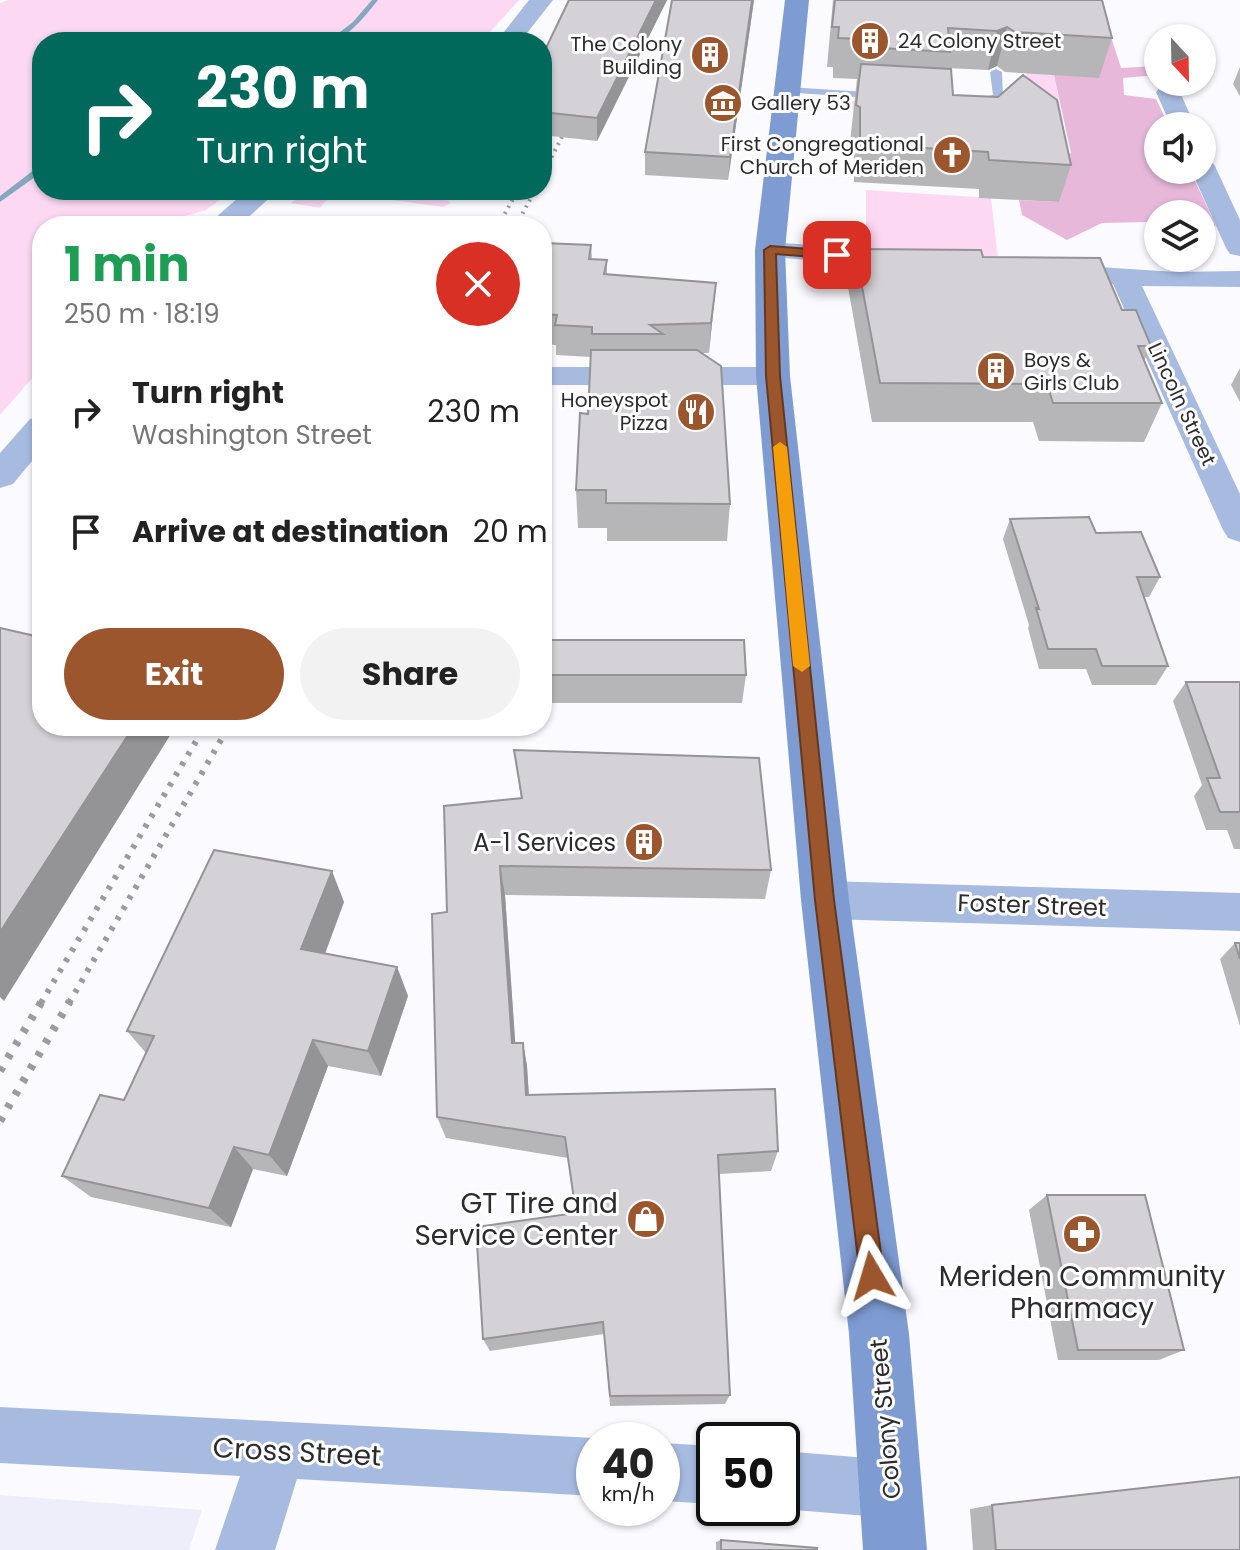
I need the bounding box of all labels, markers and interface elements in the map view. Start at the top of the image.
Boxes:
building icon: 24 Colony Street [849,20,891,62]
north arrow [1144,24,1216,96]
map controls [1144,24,1216,272]
place label: 24 Colony Street [898,27,1061,55]
place label: The Colony Building [571,30,682,81]
building icon: The Colony Building [689,34,731,76]
text: 230 m [196,49,370,128]
icon: right [64,64,168,168]
museum icon: Gallery 53 [702,82,744,124]
place label: Gallery 53 [751,89,851,117]
button: sound [1144,112,1216,184]
text: Turn right [196,125,367,176]
place label: First Congregational Church of Meriden [721,130,924,181]
church icon: First Congregational Church of Meriden [931,134,973,176]
button: layers [1144,200,1216,272]
pin [803,221,871,289]
text: 1 min [64,231,190,298]
icon: arrive [815,233,859,277]
button: close [436,242,520,326]
text: 250 m · 18:19 [64,296,220,332]
street label: Lincoln Street [1141,338,1223,470]
place label: Boys & Girls Club [1024,346,1119,397]
building icon: Boys & Girls Club [975,350,1017,392]
text: Turn right [132,371,284,414]
place label: Honeyspot Pizza [561,386,668,437]
icon: right [64,390,108,434]
text: 230 m [427,390,520,433]
restaurant icon: Honeyspot Pizza [675,391,717,433]
text: Washington Street [132,417,372,453]
icon: arrive [64,510,108,554]
text: Arrive at destination [132,510,449,553]
text: 20 m [473,510,548,553]
button: Exit [64,628,284,720]
button: Share [300,628,520,720]
building icon: A-1 Services [623,821,665,863]
place label: A-1 Services [473,826,616,859]
street label: Foster Street [957,886,1107,924]
place label: GT Tire and Service Center [414,1184,618,1255]
shop icon: GT Tire and Service Center [625,1198,667,1240]
pharmacy icon: Meriden Community Pharmacy [1061,1213,1103,1255]
position arrow [830,1234,914,1318]
place label: Meriden Community Pharmacy [939,1257,1225,1328]
street label: Colony Street [862,1338,908,1500]
speed limit sign: 50 [696,1422,800,1526]
street label: Cross Street [212,1428,382,1476]
text: 40 [601,1436,655,1492]
text: km/h [601,1480,655,1508]

